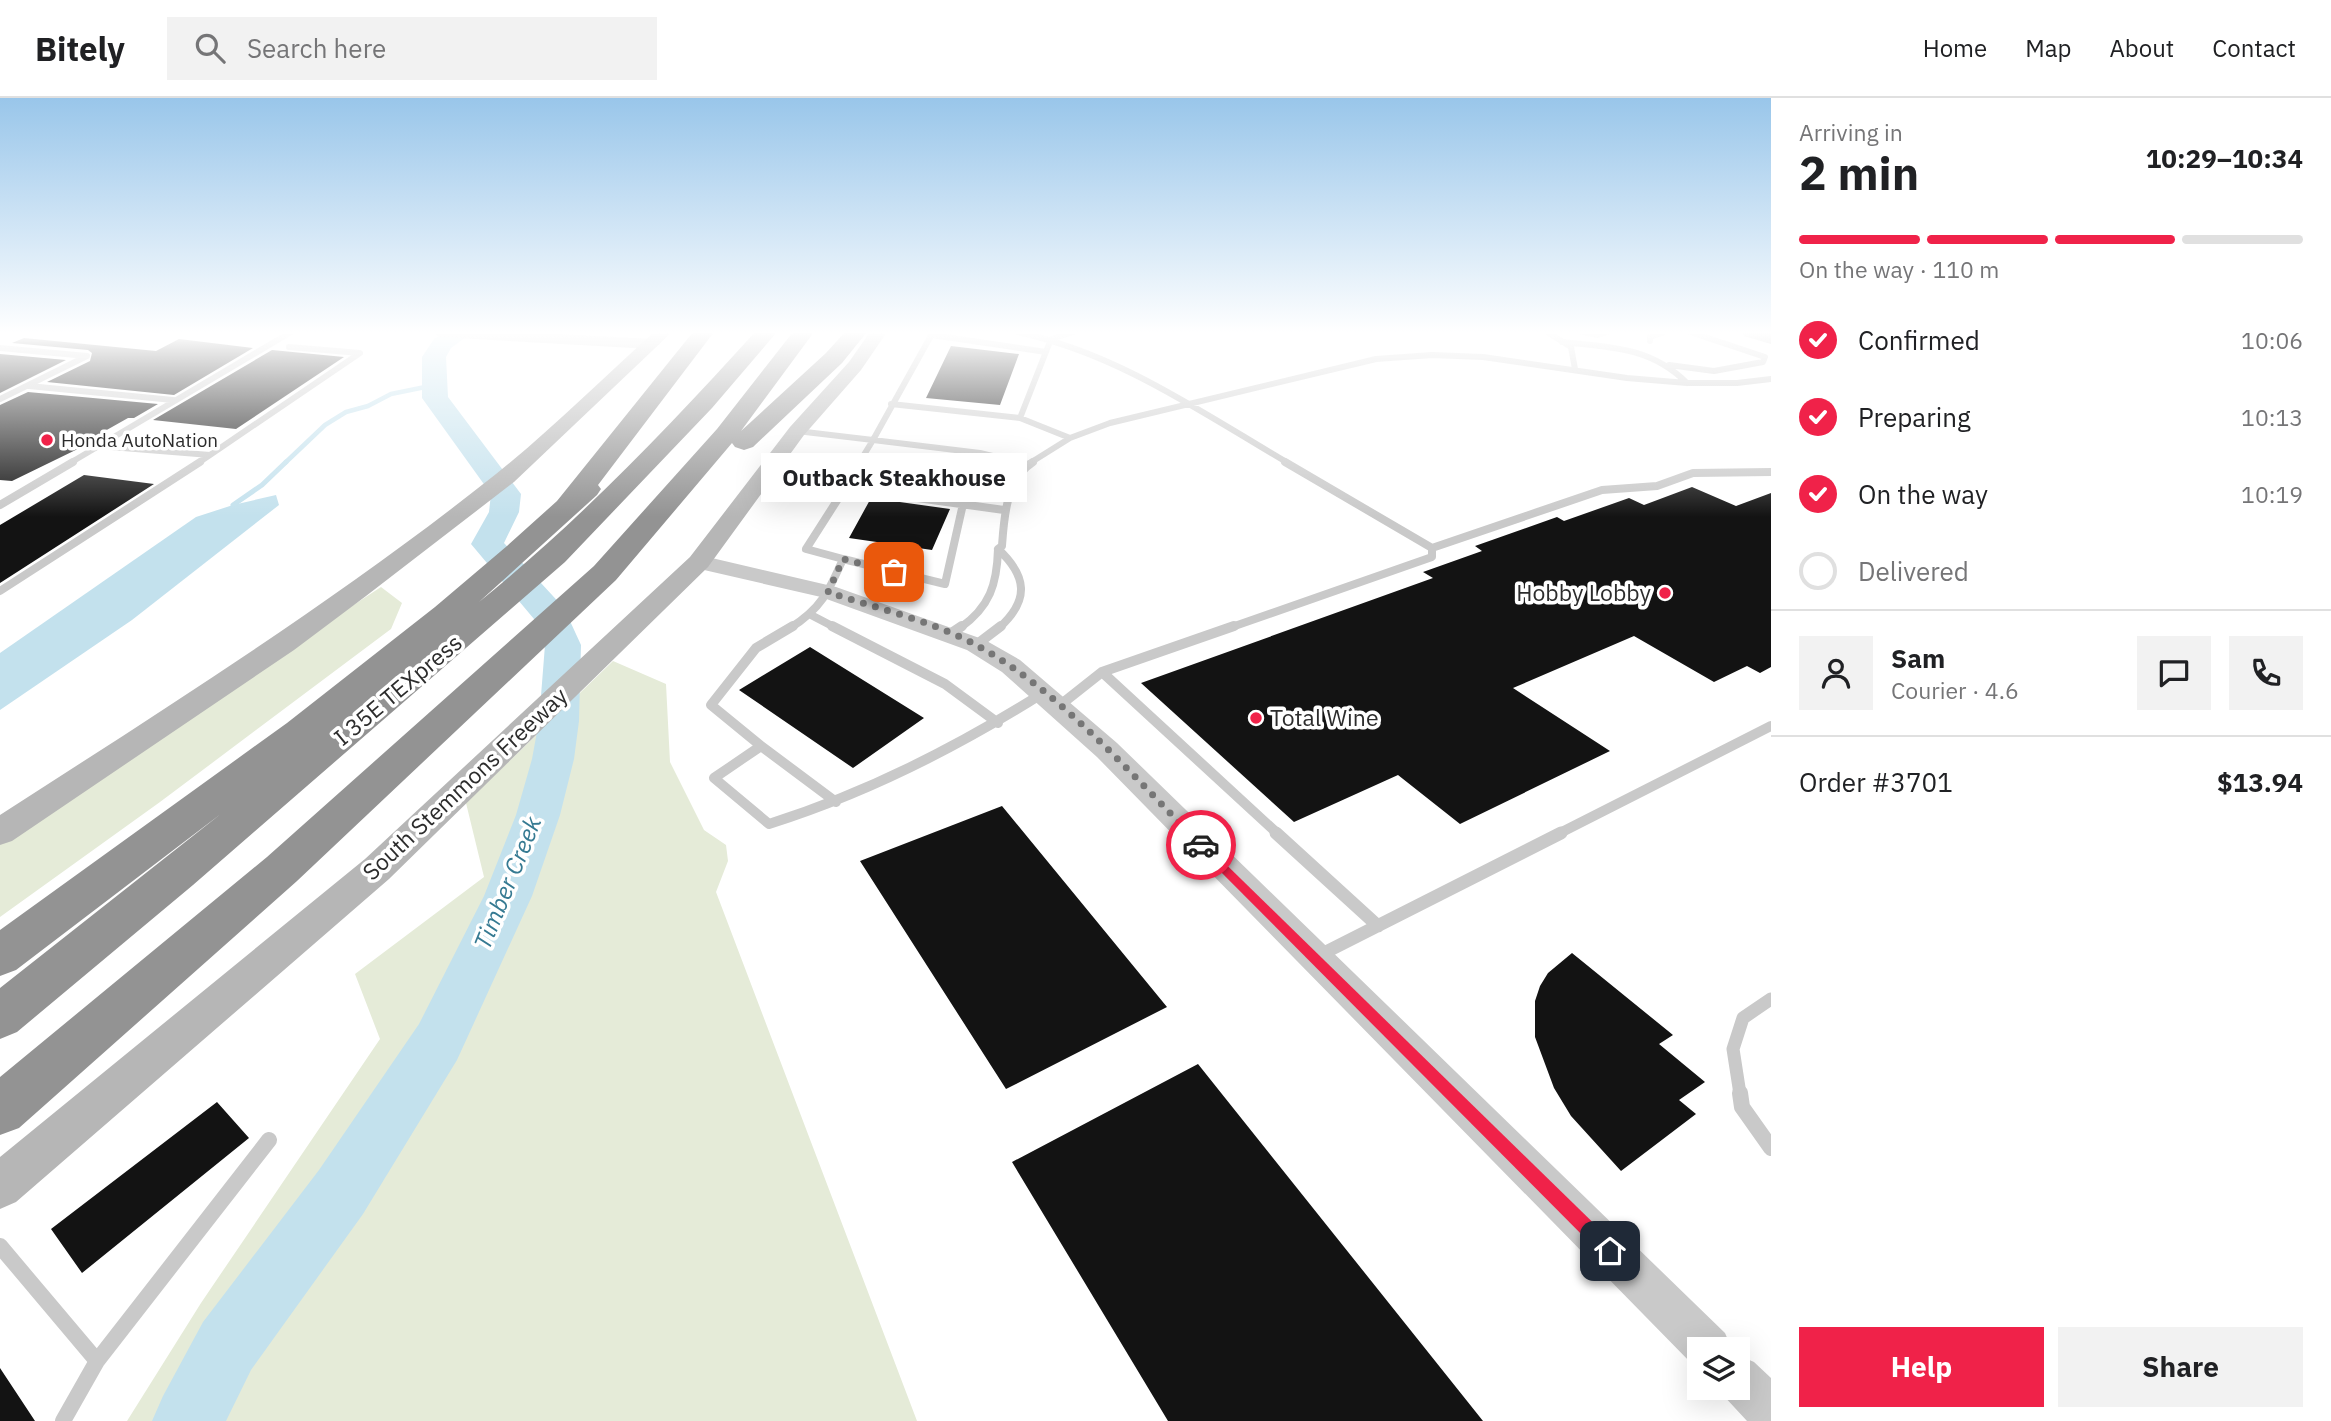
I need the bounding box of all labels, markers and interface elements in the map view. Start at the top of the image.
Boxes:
search box [167,17,657,80]
text: Bitely [35,27,125,70]
icon: search [191,29,229,67]
text: Search here [247,31,386,65]
text: Home [1923,32,1987,64]
text: Map [2025,32,2071,64]
text: About [2109,32,2174,64]
text: Contact [2212,32,2296,64]
text: Arriving in [1799,117,1903,147]
text: 10:29–10:34 [2146,141,2303,175]
text: 2 min [1799,143,1919,203]
text: On the way · 110 m [1799,254,1999,284]
icon: check [1799,321,1837,359]
text: Confirmed [1858,323,1980,357]
text: 10:06 [2241,325,2303,355]
icon: check [1799,398,1837,436]
text: Preparing [1858,400,1971,434]
text: 10:13 [2241,402,2303,432]
place label: Honda AutoNation [61,428,218,452]
marker: Honda AutoNation [39,432,55,448]
callout: Outback Steakhouse [761,453,1027,502]
text: Outback Steakhouse [782,462,1006,492]
icon: check [1799,475,1837,513]
text: On the way [1858,477,1988,511]
text: 10:19 [2241,479,2303,509]
pin [864,542,924,602]
icon: bag [875,553,913,591]
text: Delivered [1858,554,1969,588]
place label: Hobby Lobby [1516,577,1652,607]
marker: Hobby Lobby [1657,585,1673,601]
street label: I 35E TEXpress [327,627,468,752]
button: person [1799,636,1873,710]
button: chat [2137,636,2211,710]
button: phone [2229,636,2303,710]
text: Sam [1891,641,1945,675]
text: Courier · 4.6 [1891,675,2019,705]
street label: South Stemmons Freeway [356,680,573,886]
place label: Total Wine [1270,702,1379,732]
marker: Total Wine [1248,710,1264,726]
text: Order #3701 [1799,765,1953,799]
text: $13.94 [2217,765,2303,799]
courier [1166,810,1236,880]
water label: Timber Creek [466,811,548,954]
icon: car [1182,826,1220,864]
pin [1580,1221,1640,1281]
icon: home [1591,1232,1629,1270]
button: Help [1799,1327,2044,1407]
button: Share [2058,1327,2303,1407]
map controls [1687,1337,1750,1400]
button: layers [1687,1337,1750,1400]

